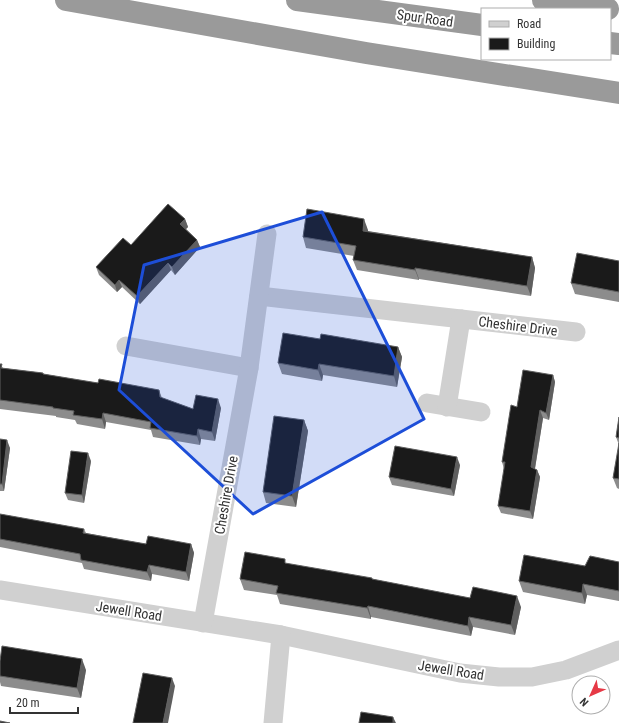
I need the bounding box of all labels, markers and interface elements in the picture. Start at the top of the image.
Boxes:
street label: Spur Road [396,6,454,30]
legend [481,8,611,60]
text: Road [517,17,541,31]
text: Building [517,37,555,51]
street label: Cheshire Drive [478,313,559,339]
street label: Cheshire Drive [211,454,241,536]
street label: Jewell Road [95,598,163,624]
street label: Jewell Road [417,657,485,683]
north arrow [571,675,611,715]
scale bar [10,689,78,715]
text: N [577,695,591,709]
text: 20 m [16,696,40,710]

